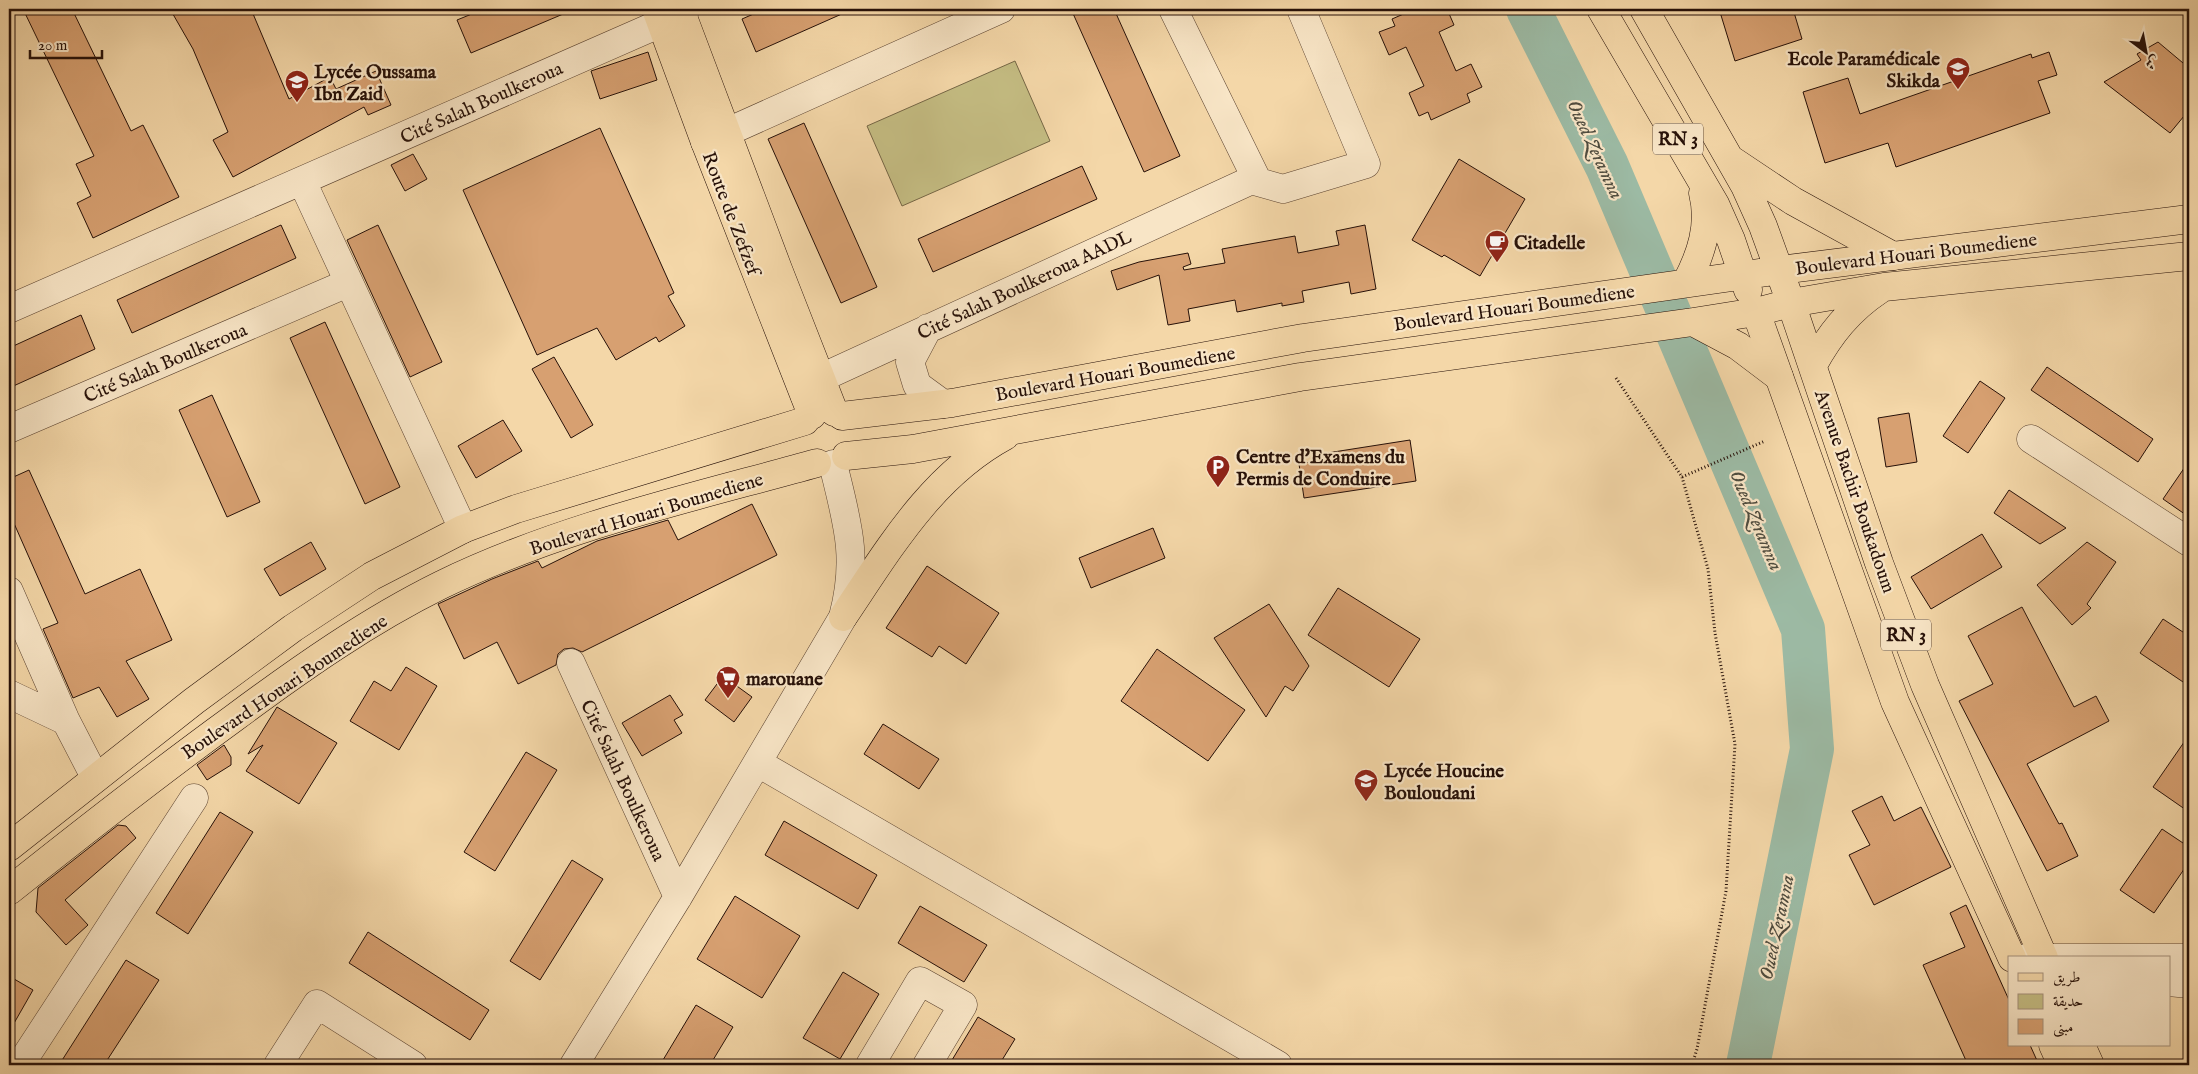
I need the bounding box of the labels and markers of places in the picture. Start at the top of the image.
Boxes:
place label: Ecole Paramédicale Skikda [1788,48,1941,94]
school or university icon: Ecole Paramédicale Skikda [1945,56,1971,90]
place label: Lycée Oussama Ibn Zaid [314,61,437,107]
school or university icon: Lycée Oussama Ibn Zaid [284,69,310,103]
cafe icon: Citadelle [1484,229,1510,263]
place label: Citadelle [1514,232,1585,256]
place label: Centre d'Examens du Permis de Conduire [1236,446,1405,492]
parking icon: Centre d'Examens du Permis de Conduire [1205,454,1231,488]
supermarket icon: marouane [715,665,741,699]
place label: marouane [746,668,823,692]
place label: Lycée Houcine Bouloudani [1384,760,1504,806]
school or university icon: Lycée Houcine Bouloudani [1353,768,1379,802]

